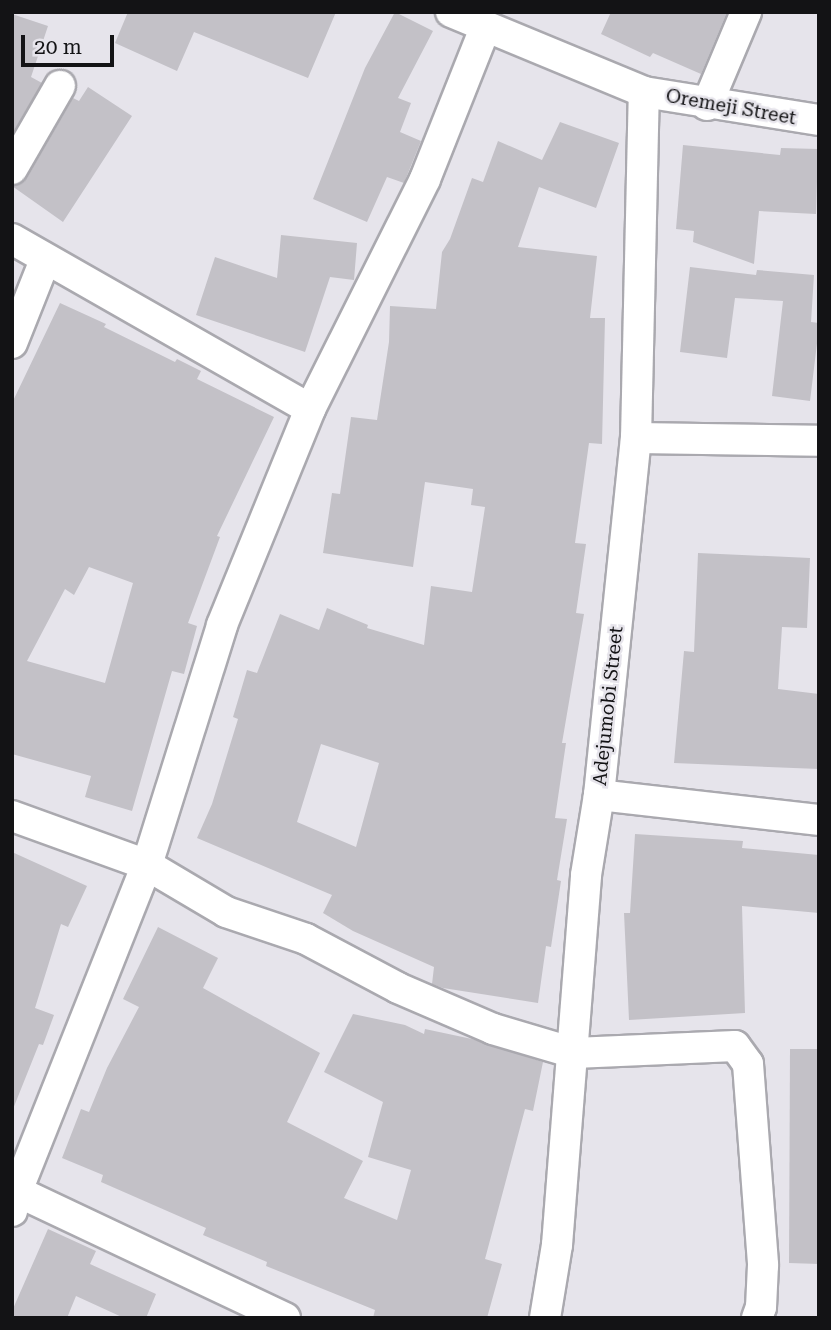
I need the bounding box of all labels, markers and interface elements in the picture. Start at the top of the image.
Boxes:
scale bar [24,21,117,65]
text: 20 m [34,35,82,59]
street label: Oremeji Street [664,84,798,130]
street label: Adejumobi Street [588,625,628,787]

